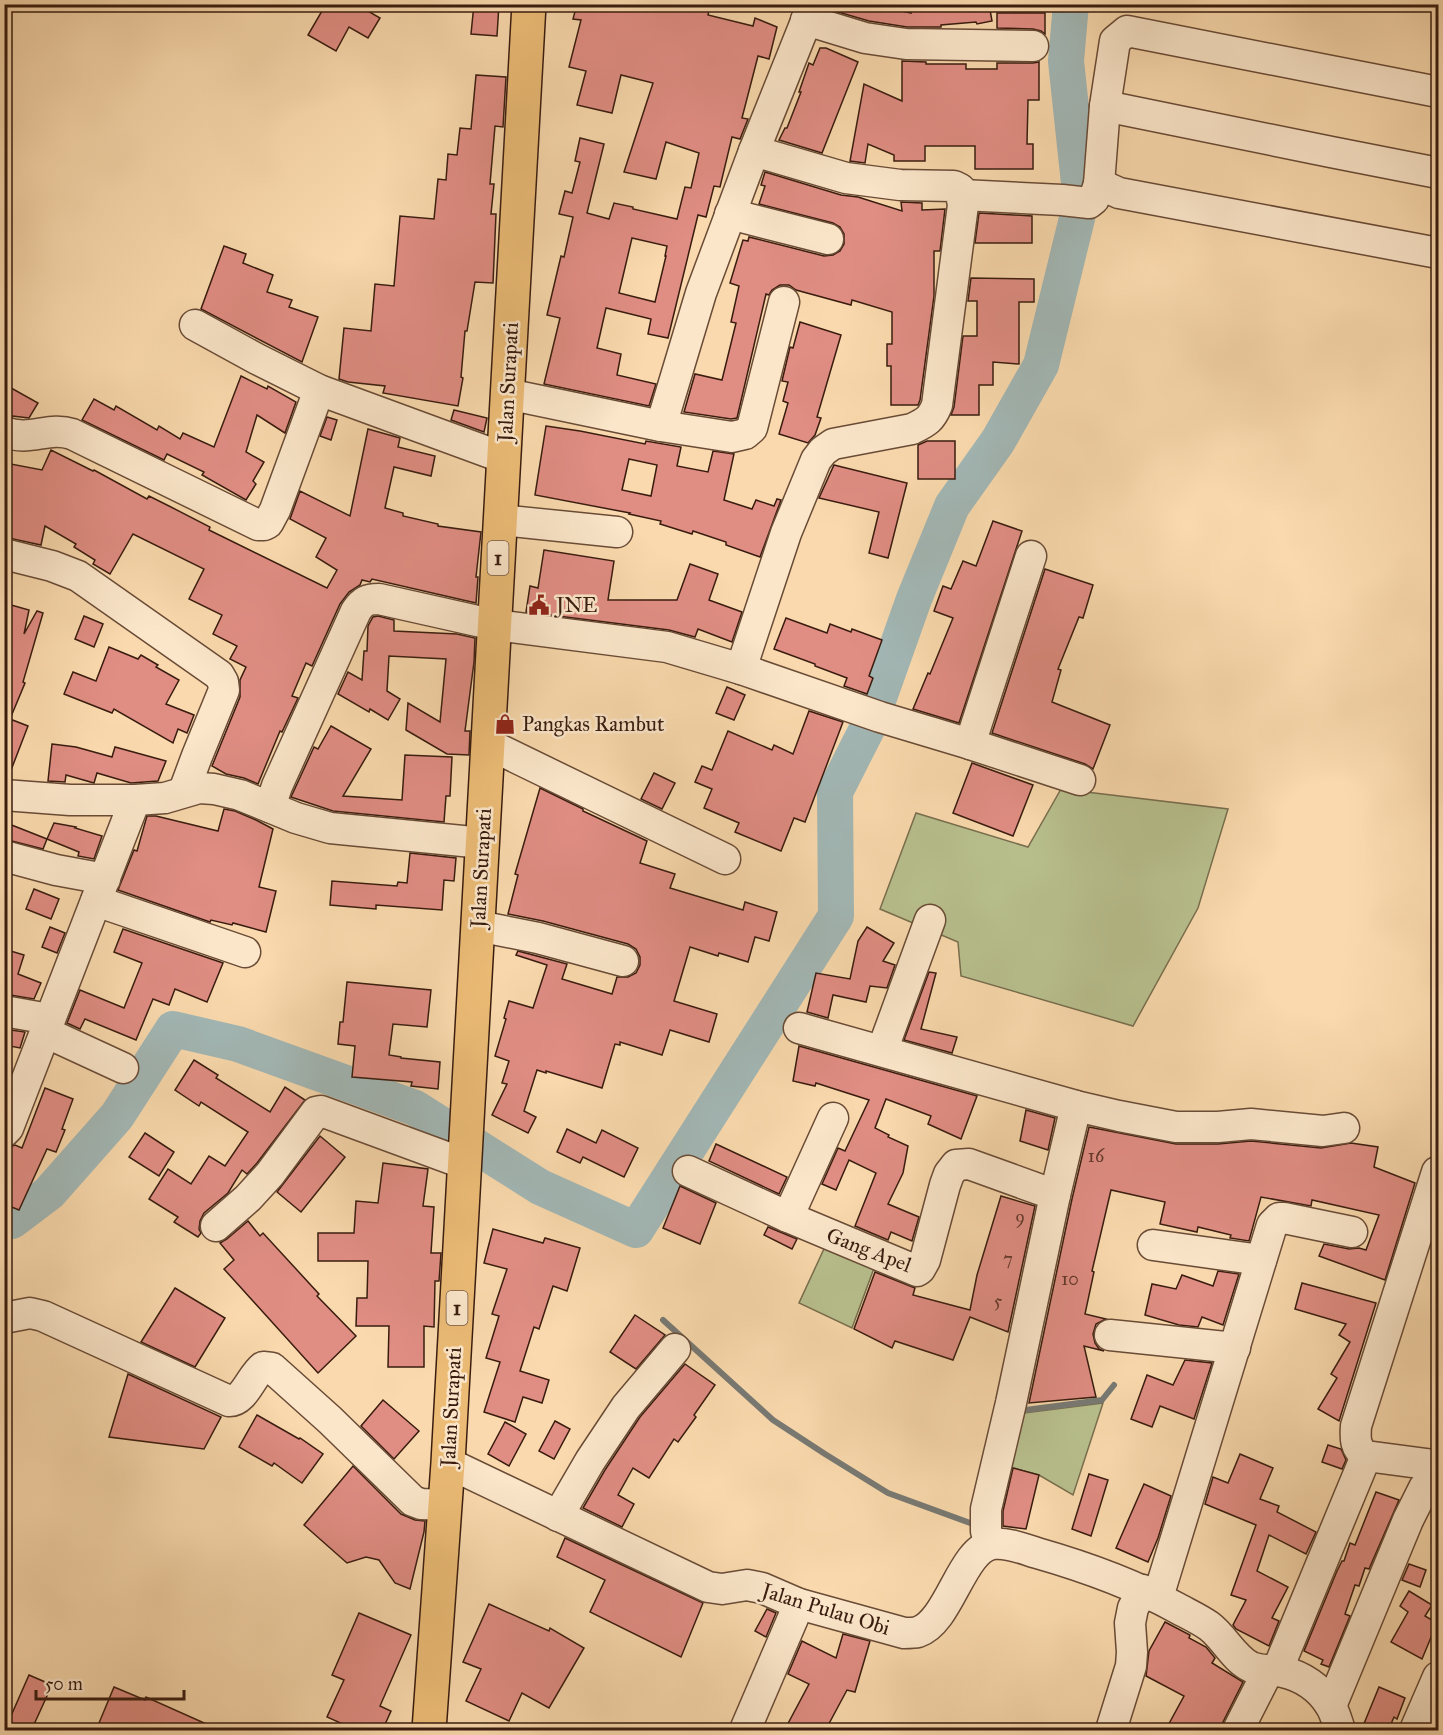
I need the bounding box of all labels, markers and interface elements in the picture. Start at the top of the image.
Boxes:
street label: Jalan Surapati [492,321,524,445]
road number: 1 [488,541,508,575]
place label: JNE [554,592,597,618]
public building icon: JNE [527,593,551,617]
place label: Pangkas Rambut [522,711,665,737]
shop icon: Pangkas Rambut [493,712,517,736]
street label: Jalan Surapati [465,807,497,931]
house number: 16 [1088,1145,1105,1167]
house number: 9 [1015,1206,1025,1228]
street label: Gang Apel [823,1222,915,1278]
house number: 7 [1003,1248,1013,1270]
house number: 10 [1061,1268,1079,1290]
house number: 5 [994,1290,1003,1312]
road number: 1 [446,1291,468,1325]
street label: Jalan Surapati [435,1346,467,1470]
street label: Jalan Pulau Obi [757,1577,893,1641]
scale bar [36,1663,184,1701]
text: 50 m [45,1673,83,1695]

